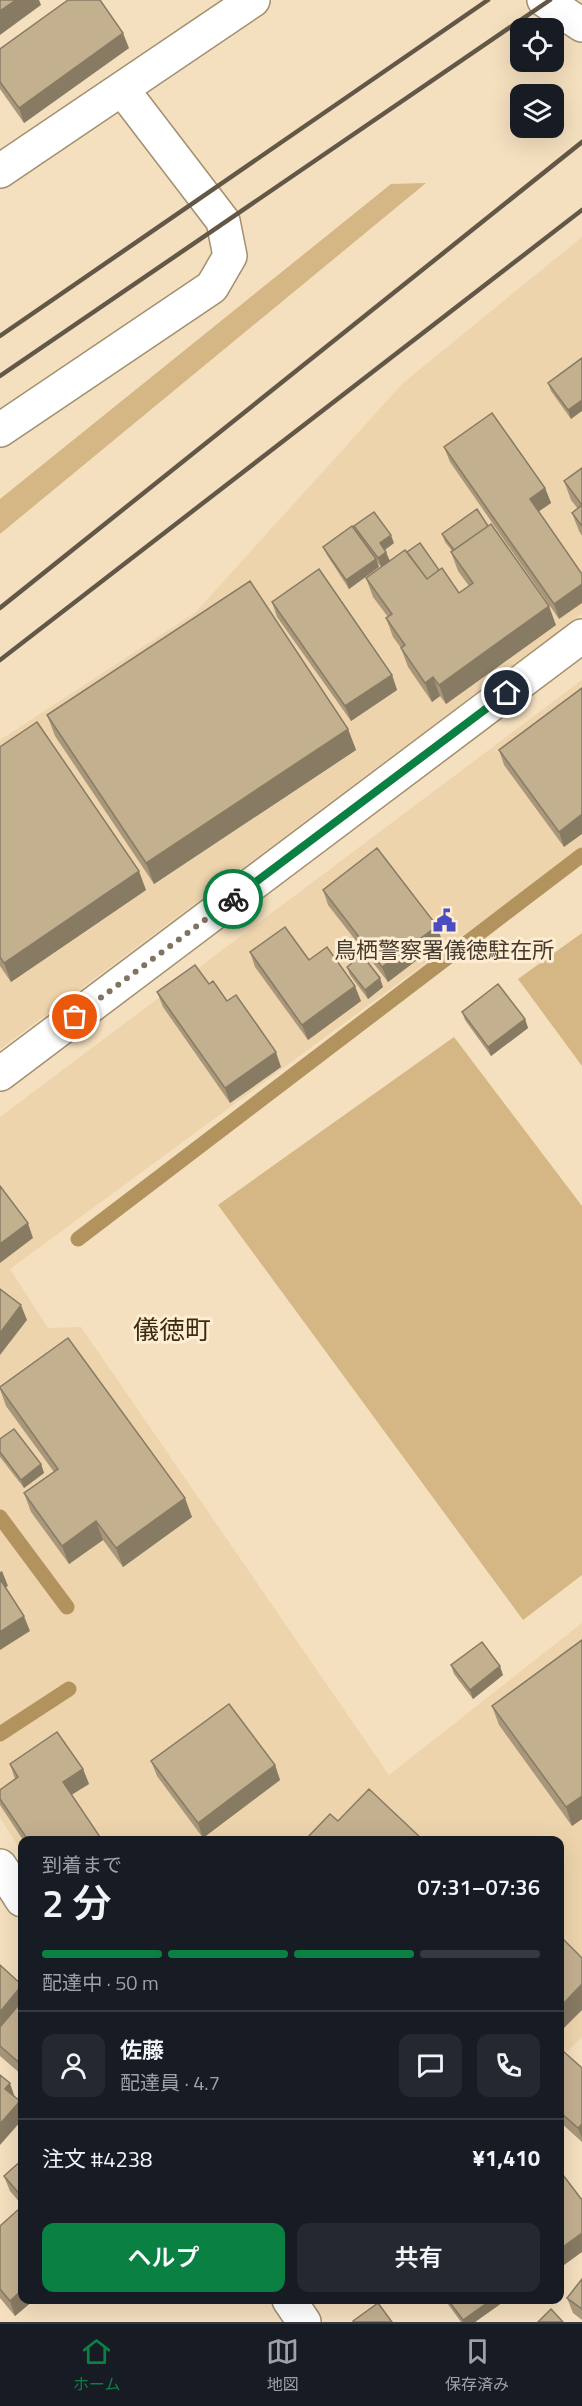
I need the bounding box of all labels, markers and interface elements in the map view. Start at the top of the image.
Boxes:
map controls [510,18,564,138]
button: locate [510,18,564,72]
button: layers [510,84,564,138]
pin [481,667,532,718]
icon: home [490,676,523,709]
courier [203,869,263,929]
icon: bike [217,883,250,916]
public building icon: 鳥栖警察署儀徳駐在所 [431,908,457,934]
place label: 鳥栖警察署儀徳駐在所 [334,933,554,967]
pin [49,991,100,1042]
icon: bag [58,1000,91,1033]
district label: 儀徳町 [133,1310,211,1349]
text: 到着まで [42,1849,122,1880]
text: 07:31–07:36 [417,1870,540,1904]
text: 2 分 [42,1873,111,1932]
text: 配達中 · 50 m [42,1967,159,1998]
text: 佐藤 [120,2033,164,2067]
button: person [42,2034,105,2097]
button: chat [399,2034,462,2097]
button: phone [477,2034,540,2097]
text: 配達員 · 4.7 [120,2067,220,2098]
text: ¥1,410 [473,2141,540,2175]
text: 注文 #4238 [42,2142,152,2176]
button: ヘルプ [42,2223,285,2292]
button: 共有 [297,2223,540,2292]
tab: ホーム [73,2335,120,2396]
tab: 地図 [266,2335,299,2396]
tab: 保存済み [445,2335,509,2396]

